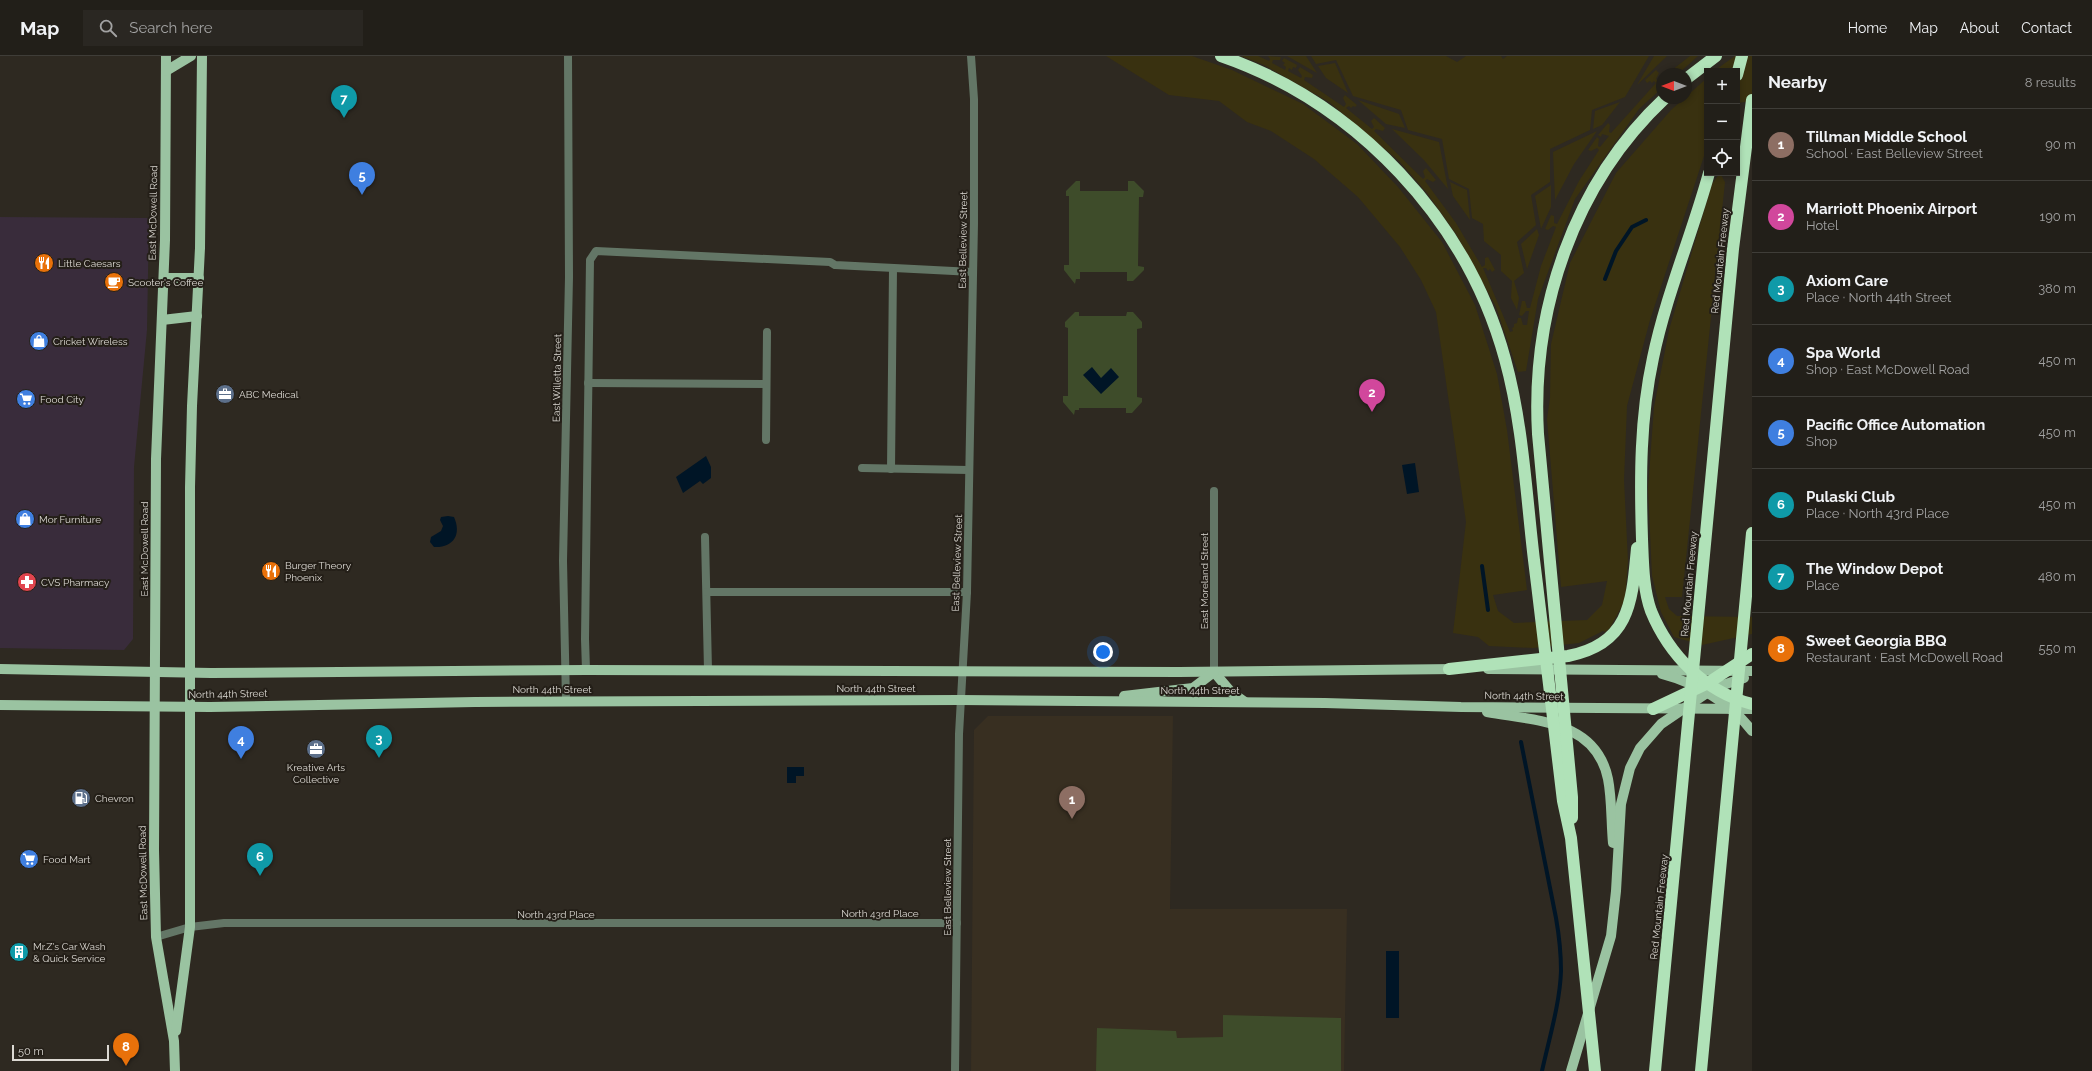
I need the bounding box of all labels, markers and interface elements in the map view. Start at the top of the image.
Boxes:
search box [83,10,363,46]
text: Map [20,17,59,39]
icon: search [97,17,119,39]
text: Search here [129,19,213,37]
text: Home [1848,20,1887,36]
text: Map [1909,20,1938,36]
text: About [1960,20,1999,36]
text: Contact [2021,20,2072,36]
north arrow [1656,68,1692,104]
map controls [1704,68,1740,176]
button: + [1704,68,1740,104]
text: Nearby [1768,72,1827,92]
text: 8 results [2025,75,2076,90]
pin: 7 [331,85,357,118]
button: − [1704,104,1740,140]
text: Tillman Middle School [1806,128,1967,146]
text: 1 [1778,137,1784,152]
text: 90 m [2045,137,2076,152]
button: locate [1704,140,1740,176]
text: School · East Belleview Street [1806,146,1983,161]
pin: 5 [349,162,375,195]
street label: East McDowell Road [147,165,159,261]
street label: East Belleview Street [957,191,969,289]
text: Marriott Phoenix Airport [1806,200,1977,218]
street label: Red Mountain Freeway [1709,207,1731,314]
text: 2 [1777,209,1785,224]
text: 190 m [2040,209,2076,224]
text: Hotel [1806,218,1839,233]
restaurant icon: Little Caesars [33,252,55,274]
place label: Little Caesars [58,258,121,269]
cafe icon: Scooter's Coffee [103,271,125,293]
text: Axiom Care [1806,272,1888,290]
place label: Scooter's Coffee [128,277,203,288]
text: 3 [1777,281,1785,296]
text: 380 m [2038,281,2076,296]
text: Place · North 44th Street [1806,290,1951,305]
shop icon: Cricket Wireless [28,330,50,352]
street label: East Willetta Street [551,333,563,422]
place label: Cricket Wireless [53,336,128,347]
text: Spa World [1806,344,1880,362]
text: 4 [1777,353,1785,368]
text: 450 m [2039,353,2076,368]
text: Shop · East McDowell Road [1806,362,1970,377]
pin: 2 [1359,379,1385,412]
office icon: ABC Medical [214,383,236,405]
supermarket icon: Food City [15,388,37,410]
place label: ABC Medical [239,389,299,400]
place label: Food City [40,394,85,405]
text: Pacific Office Automation [1806,416,1985,434]
text: 5 [1777,425,1785,440]
text: 450 m [2039,425,2076,440]
text: Shop [1806,434,1837,449]
text: Pulaski Club [1806,488,1895,506]
text: 6 [1777,497,1785,512]
text: 450 m [2039,497,2076,512]
street label: East McDowell Road [139,502,150,596]
text: Place · North 43rd Place [1806,506,1949,521]
shop icon: Mor Furniture [14,508,36,530]
place label: Mor Furniture [39,514,101,525]
street label: East Belleview Street [950,514,964,612]
street label: Red Mountain Freeway [1679,530,1699,637]
street label: East Moreland Street [1199,532,1210,629]
restaurant icon: Burger Theory Phoenix [260,560,282,582]
place label: Burger Theory Phoenix [285,560,352,583]
text: The Window Depot [1806,560,1943,578]
text: 7 [1777,569,1785,584]
text: 480 m [2038,569,2076,584]
pharmacy icon: CVS Pharmacy [16,571,38,593]
place label: CVS Pharmacy [41,577,110,588]
text: Place [1806,578,1839,593]
text: Sweet Georgia BBQ [1806,632,1946,650]
text: 8 [1777,641,1785,656]
text: 550 m [2039,641,2076,656]
your location [1093,642,1113,662]
text: Restaurant · East McDowell Road [1806,650,2003,665]
street label: North 44th Street [836,683,916,694]
street label: North 44th Street [512,684,592,695]
street label: North 44th Street [1160,685,1240,696]
street label: North 44th Street [188,688,268,700]
street label: North 44th Street [1484,690,1564,702]
pin: 3 [366,725,392,758]
pin: 4 [228,726,254,759]
office icon: Kreative Arts Collective [305,738,327,760]
place label: Kreative Arts Collective [287,762,345,785]
pin: 1 [1059,786,1085,819]
fuel station icon: Chevron [70,787,92,809]
place label: Chevron [95,793,134,804]
street label: East McDowell Road [137,825,149,921]
street label: East Belleview Street [942,838,953,936]
pin: 6 [247,843,273,876]
supermarket icon: Food Mart [18,848,40,870]
street label: Red Mountain Freeway [1648,853,1670,960]
place label: Food Mart [43,854,91,865]
street label: North 43rd Place [841,908,919,919]
street label: North 43rd Place [517,909,595,920]
building icon: Mr.Z's Car Wash & Quick Service [8,941,30,963]
place label: Mr.Z's Car Wash & Quick Service [33,941,106,964]
pin: 8 [113,1033,139,1066]
scale bar [12,1043,109,1062]
text: 50 m [18,1045,44,1058]

